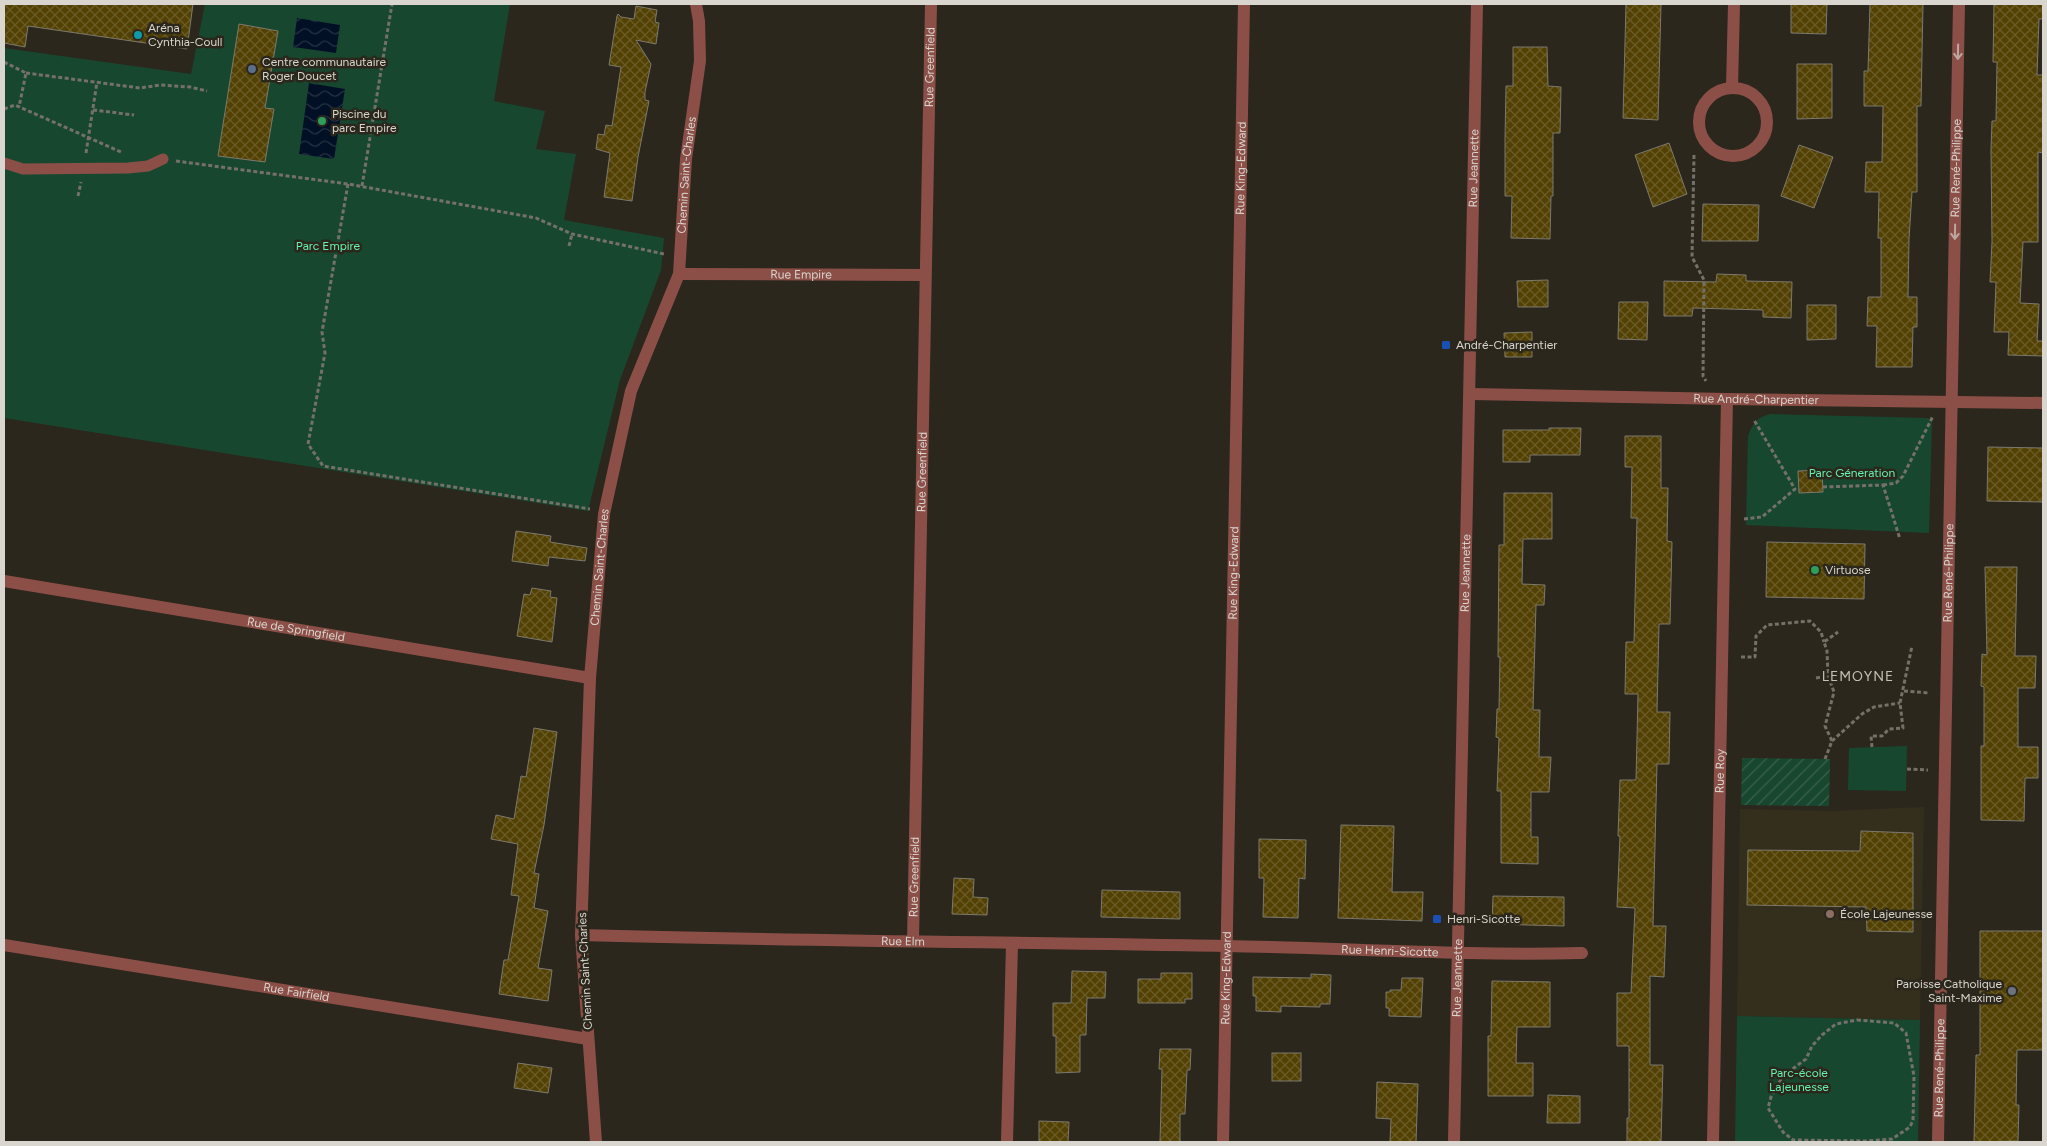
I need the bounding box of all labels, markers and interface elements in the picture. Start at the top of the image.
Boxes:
place label: Aréna Cynthia-Coull [148,21,222,49]
street label: Rue Greenfield [922,27,938,107]
marker: Aréna Cynthia-Coull [132,29,144,41]
one-way arrow [1953,44,1963,60]
place label: Centre communautaire Roger Doucet [262,55,387,83]
marker: Centre communautaire Roger Doucet [246,63,258,75]
place label: Piscine du parc Empire [332,107,397,135]
marker: Piscine du parc Empire [316,115,328,127]
street label: Chemin Saint-Charles [674,115,699,234]
street label: Rue René-Philippe [1948,118,1964,218]
street label: Rue King-Edward [1233,121,1249,215]
street label: Rue Jeannette [1466,129,1481,207]
one-way arrow [1950,224,1960,240]
park label: Parc Empire [296,239,361,253]
street label: Rue Empire [770,267,832,282]
place label: André-Charpentier [1456,338,1557,352]
marker: André-Charpentier [1440,339,1452,351]
street label: Rue André-Charpentier [1693,391,1819,407]
street label: Rue Greenfield [914,432,930,512]
park label: Parc Géneration [1809,466,1896,480]
street label: Chemin Saint-Charles [587,507,612,626]
street label: Rue René-Philippe [1941,523,1956,623]
street label: Rue King-Edward [1226,526,1241,620]
street label: Rue Jeannette [1458,533,1473,612]
place label: Virtuose [1825,563,1871,577]
marker: Virtuose [1809,564,1821,576]
street label: Rue de Springfield [246,614,346,644]
district label: LEMOYNE [1822,668,1894,685]
street label: Rue Roy [1713,748,1727,793]
street label: Rue Greenfield [906,837,922,917]
place label: École Lajeunesse [1840,907,1933,921]
marker: École Lajeunesse [1824,908,1836,920]
street label: Chemin Saint-Charles [575,912,595,1030]
place label: Henri-Sicotte [1447,912,1521,926]
marker: Henri-Sicotte [1431,913,1443,925]
street label: Rue King-Edward [1218,931,1234,1025]
street label: Rue Elm [881,934,925,949]
street label: Rue Jeannette [1450,938,1465,1017]
street label: Rue Henri-Sicotte [1341,942,1439,959]
place label: Paroisse Catholique Saint-Maxime [1896,977,2002,1005]
street label: Rue Fairfield [262,980,330,1004]
marker: Paroisse Catholique Saint-Maxime [2006,985,2018,997]
street label: Rue René-Philippe [1931,1018,1947,1118]
park label: Parc-école Lajeunesse [1769,1066,1829,1094]

